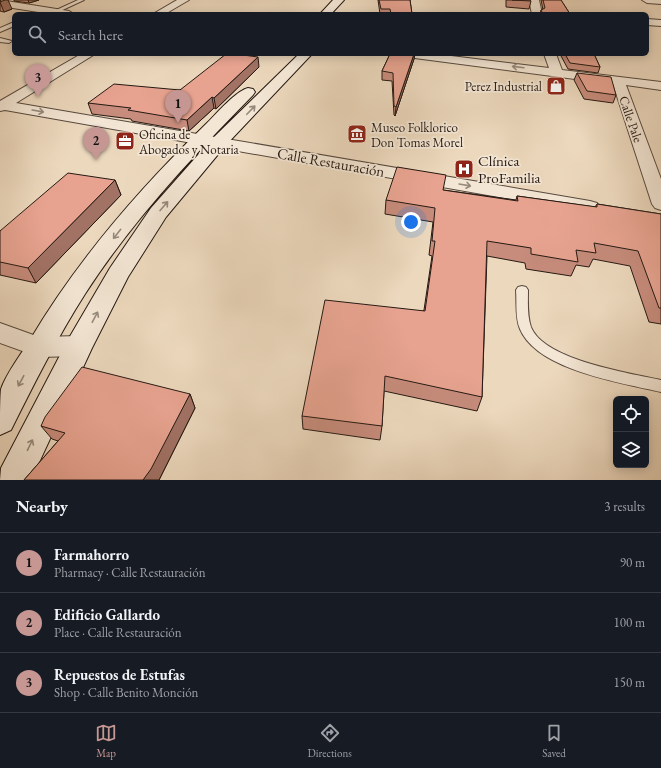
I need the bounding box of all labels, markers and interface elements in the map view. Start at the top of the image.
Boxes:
search box [12,12,649,56]
icon: search [26,23,48,45]
text: Search here [58,25,123,44]
one-way arrow [512,63,525,71]
pin: 3 [25,64,51,97]
shop icon: Perez Industrial [545,75,567,97]
place label: Perez Industrial [465,78,542,95]
pin: 1 [165,90,191,123]
street label: Calle Pale [615,93,647,145]
one-way arrow [246,105,256,115]
one-way arrow [32,108,45,116]
place label: Museo Folklorico Don Tomas Morel [371,119,463,151]
museum icon: Museo Folklorico Don Tomas Morel [346,123,368,145]
place label: Oficina de Abogados y Notaria [138,126,240,158]
pin: 2 [83,127,109,160]
office icon: Oficina de Abogados y Notaria [114,130,136,152]
street label: Calle Restauración [276,143,386,181]
place label: Clínica ProFamilia [478,151,541,187]
hospital icon: Clínica ProFamilia [453,158,475,180]
one-way arrow [458,181,471,189]
one-way arrow [159,201,168,212]
your location [401,212,421,232]
one-way arrow [112,229,121,240]
one-way arrow [92,311,100,323]
one-way arrow [16,375,24,387]
map controls [613,396,649,468]
button: locate [613,396,649,432]
button: layers [613,432,649,468]
one-way arrow [27,439,34,451]
text: Nearby [16,495,68,517]
text: 3 results [604,498,645,515]
text: Farmahorro [54,545,129,564]
text: 1 [26,554,32,571]
text: 90 m [620,554,645,571]
text: Pharmacy · Calle Restauración [54,564,206,581]
text: Edificio Gallardo [54,605,160,624]
text: 2 [26,614,32,631]
text: 100 m [614,614,645,631]
text: Place · Calle Restauración [54,624,182,641]
text: Repuestos de Estufas [54,665,185,684]
text: 3 [26,674,32,691]
text: 150 m [614,674,645,691]
text: Shop · Calle Benito Monción [54,684,198,701]
tab: Map [95,722,117,760]
tab: Directions [308,722,352,760]
tab: Saved [542,722,566,760]

